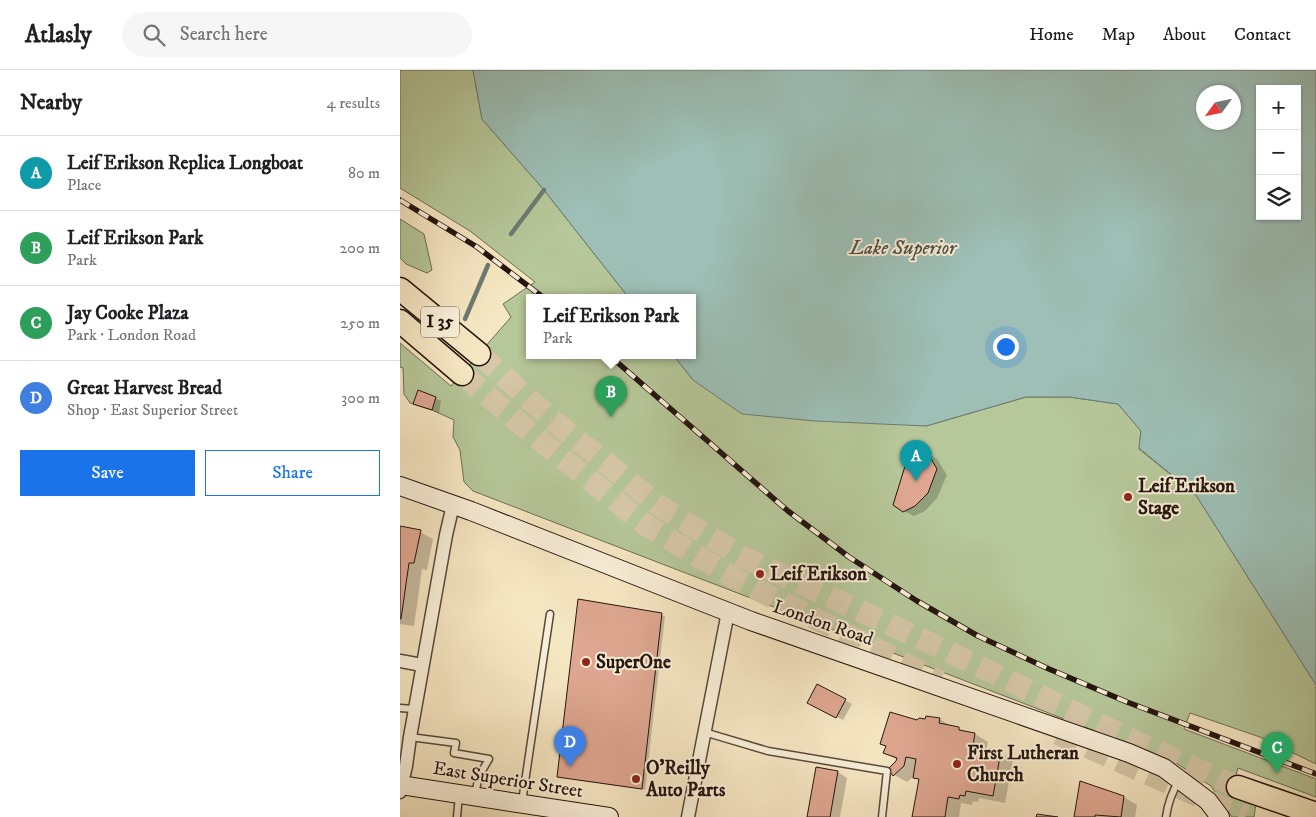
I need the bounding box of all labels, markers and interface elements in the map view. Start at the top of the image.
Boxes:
search box [122,12,472,57]
text: Atlasly [25,20,92,50]
icon: search [140,21,168,49]
text: Search here [180,23,268,46]
text: Home [1029,24,1074,46]
text: Map [1102,24,1135,46]
text: About [1163,24,1206,46]
text: Contact [1234,24,1291,46]
north arrow [1196,85,1241,130]
map controls [1256,85,1301,220]
button: + [1256,85,1301,130]
text: Nearby [20,90,82,116]
text: 4 results [327,93,380,113]
button: − [1256,130,1301,175]
text: Leif Erikson Replica Longboat [67,152,303,175]
text: A [31,163,41,183]
text: 80 m [348,163,380,183]
text: Place [67,175,101,195]
button: layers [1256,175,1301,220]
text: Leif Erikson Park [67,227,204,250]
water label: Lake Superior [849,236,958,261]
text: B [31,238,41,258]
text: 200 m [339,238,380,258]
text: Park [67,250,97,270]
popup [526,294,696,359]
text: Jay Cooke Plaza [67,302,189,325]
text: Leif Erikson Park [543,305,679,328]
road number: I 35 [421,306,459,338]
text: C [31,313,41,333]
text: 250 m [340,313,380,333]
text: Park · London Road [67,325,196,345]
text: Park [543,328,573,348]
your location [993,334,1019,360]
pin: B [595,376,627,417]
text: Great Harvest Bread [67,377,222,400]
text: D [30,388,42,408]
text: 300 m [341,388,380,408]
text: Shop · East Superior Street [67,400,238,420]
pin: A [900,440,932,481]
button: Save [20,450,195,496]
button: Share [205,450,380,496]
place label: Leif Erikson Stage [1138,475,1236,520]
marker: Leif Erikson Stage [1122,491,1134,503]
place label: Leif Erikson [770,563,868,586]
marker: Leif Erikson [754,568,766,580]
street label: London Road [770,595,877,651]
place label: SuperOne [596,651,671,674]
marker: SuperOne [580,656,592,668]
pin: D [554,726,586,767]
pin: C [1261,732,1293,773]
place label: First Lutheran Church [967,742,1080,787]
street label: East Superior Street [431,757,585,803]
place label: O'Reilly Auto Parts [645,757,726,802]
marker: First Lutheran Church [951,758,963,770]
marker: O'Reilly Auto Parts [630,773,642,785]

